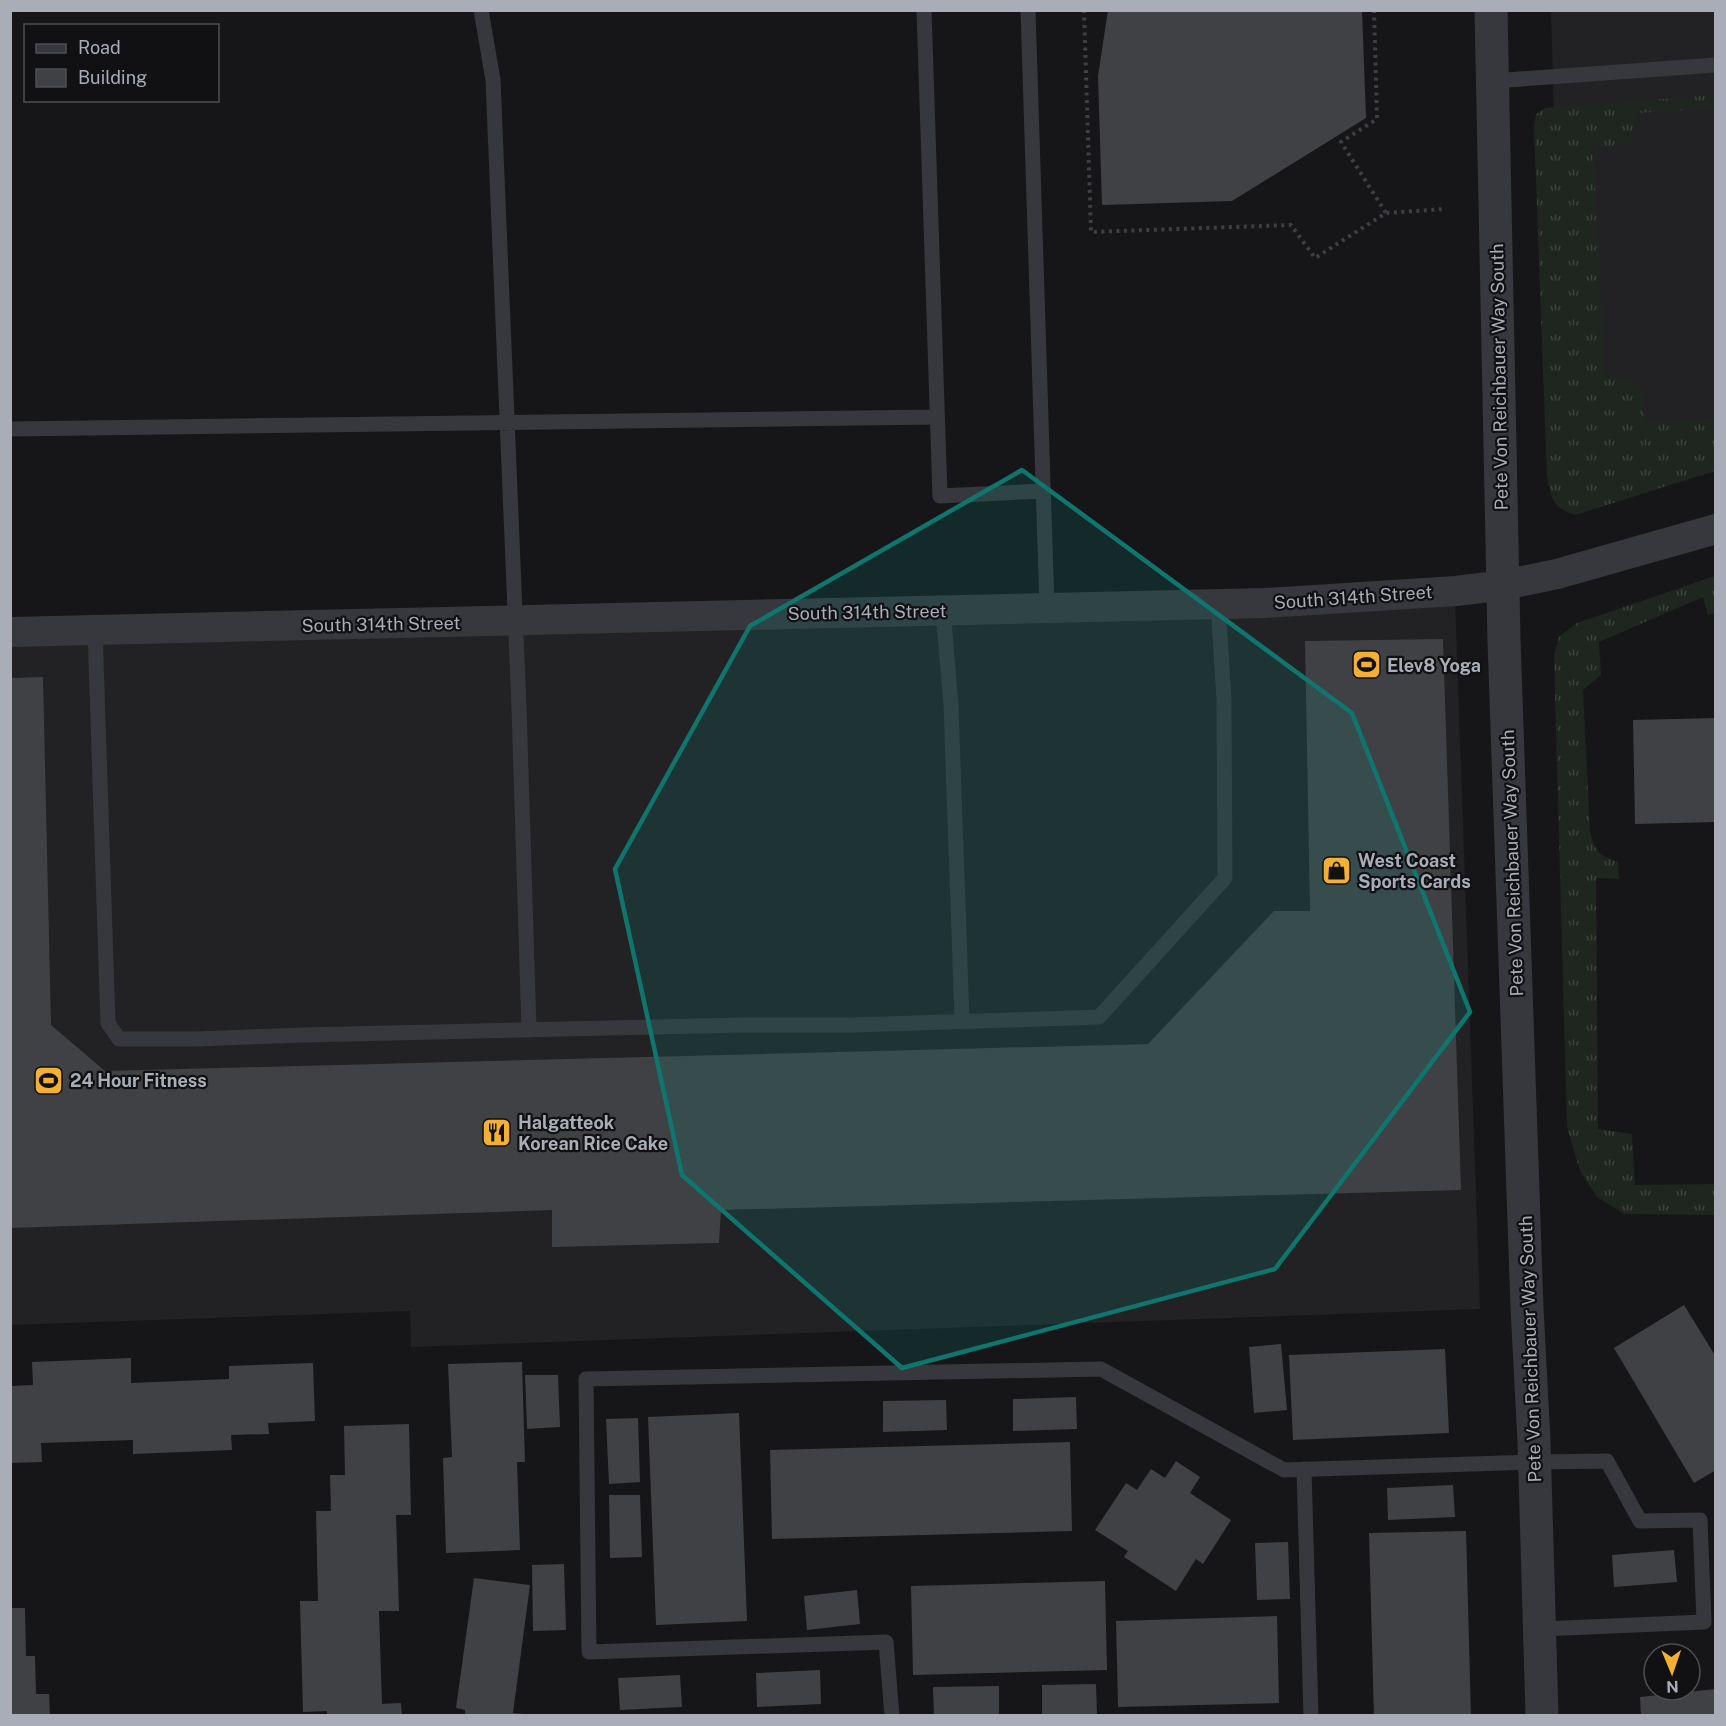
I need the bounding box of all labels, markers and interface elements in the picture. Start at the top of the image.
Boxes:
legend [24,24,219,102]
text: Road [78,37,121,58]
text: Building [78,67,147,88]
street label: Pete Von Reichbauer Way South [1486,243,1512,511]
street label: South 314th Street [1273,581,1433,613]
street label: South 314th Street [787,600,947,624]
street label: South 314th Street [301,612,461,636]
sports icon: Elev8 Yoga [1350,649,1382,681]
place label: Elev8 Yoga [1387,655,1481,676]
street label: Pete Von Reichbauer Way South [1497,729,1527,997]
place label: West Coast Sports Cards [1358,850,1471,892]
shop icon: West Coast Sports Cards [1321,854,1353,886]
sports icon: 24 Hour Fitness [33,1064,65,1096]
place label: 24 Hour Fitness [70,1070,207,1091]
place label: Halgatteok Korean Rice Cake [518,1112,668,1154]
restaurant icon: Halgatteok Korean Rice Cake [481,1116,513,1148]
street label: Pete Von Reichbauer Way South [1515,1215,1545,1483]
north arrow [1642,1642,1702,1702]
text: N [1666,1677,1679,1696]

